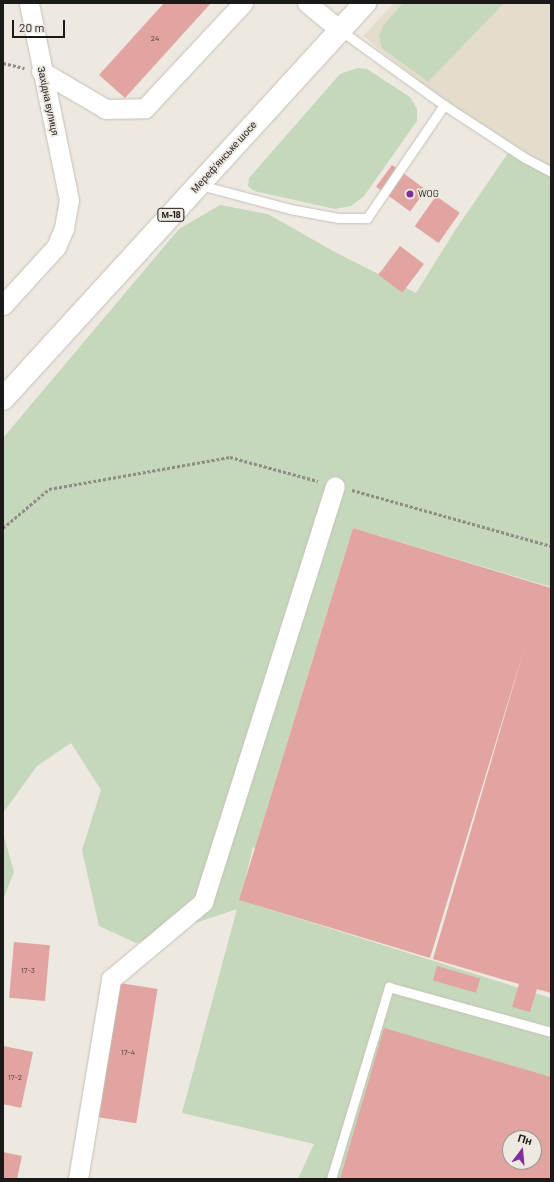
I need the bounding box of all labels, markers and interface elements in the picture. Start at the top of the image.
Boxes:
scale bar [14,12,67,38]
text: 20 m [19,20,45,34]
house number: 24 [151,34,159,44]
street label: Західна вулиця [35,65,61,137]
street label: Мереф’янське шосе [189,119,259,195]
place label: WOG [418,188,439,200]
marker: WOG [405,189,415,199]
road number: М-18 [157,208,185,222]
house number: 17-3 [21,966,35,976]
house number: 17-4 [121,1048,135,1058]
house number: 17-2 [8,1073,22,1083]
north arrow [502,1130,542,1170]
text: Пн [516,1131,534,1147]

